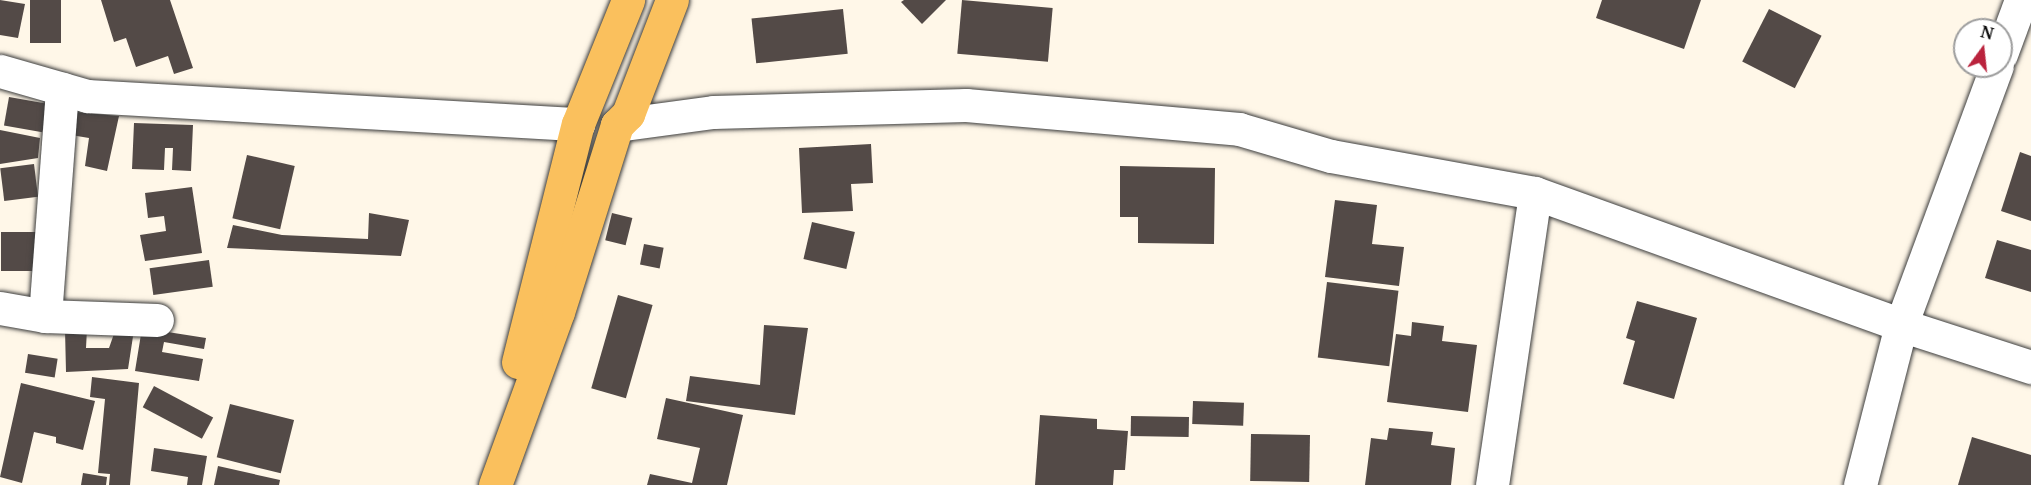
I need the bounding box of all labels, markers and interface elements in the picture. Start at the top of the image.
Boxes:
north arrow [1953,18,2013,78]
text: N [1978,20,1996,45]

